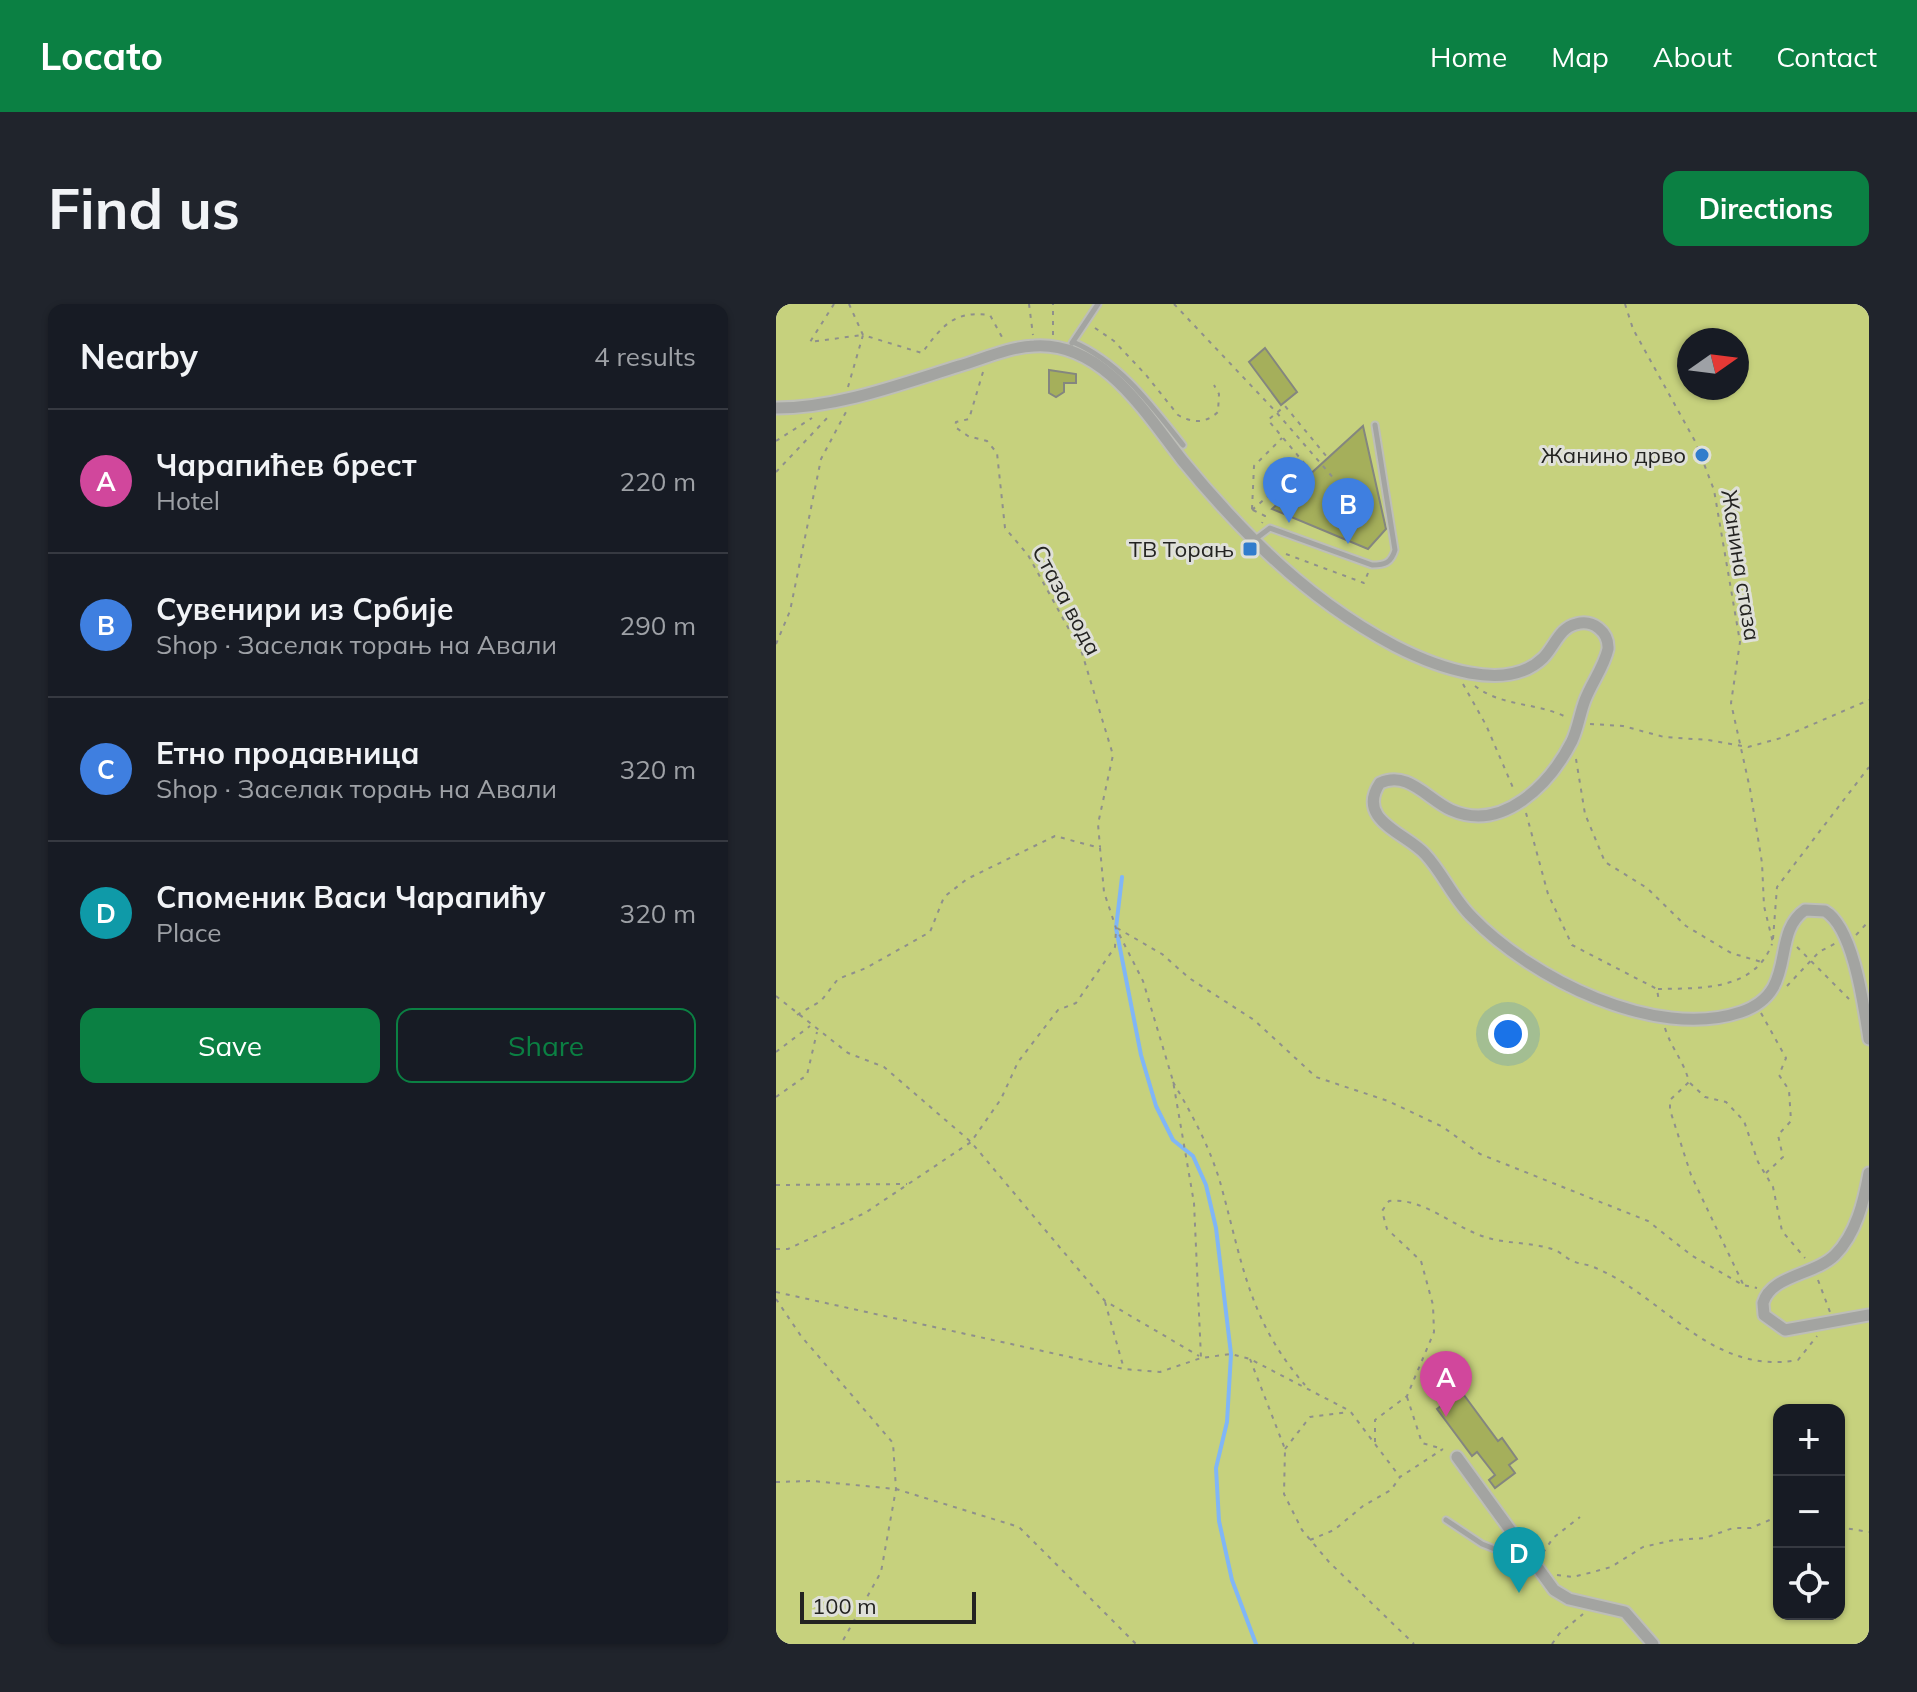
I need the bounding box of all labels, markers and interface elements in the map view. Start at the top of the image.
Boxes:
text: Locato [40,32,163,80]
text: Home [1430,39,1507,74]
text: Map [1551,39,1609,74]
text: About [1653,39,1732,74]
text: Contact [1776,39,1877,74]
button: Directions [1663,171,1869,246]
text: Find us [48,173,240,243]
north arrow [1677,328,1749,400]
text: Nearby [80,335,198,378]
text: 4 results [594,340,696,373]
place label: Жанино дрво [1541,441,1686,469]
text: Чарапићев брест [156,446,416,484]
marker: Жанино дрво [1693,446,1711,464]
pin: C [1263,457,1315,523]
text: A [96,465,116,498]
text: 220 m [620,465,696,498]
pin: B [1322,478,1374,544]
text: Hotel [156,484,220,517]
street label: Жанина стаза [1715,487,1767,643]
place label: ТВ Торањ [1129,535,1234,563]
street label: Стаза вода [1026,540,1108,660]
marker: ТВ Торањ [1241,540,1259,558]
text: Сувенири из Србије [156,590,454,628]
text: B [97,609,115,642]
text: 290 m [620,609,696,642]
text: Shop · Заселак торањ на Авали [156,628,557,661]
text: Етно продавница [156,734,419,772]
text: C [97,753,115,786]
text: 320 m [620,753,696,786]
text: Shop · Заселак торањ на Авали [156,772,557,805]
text: Споменик Васи Чарапићу [156,878,546,916]
text: D [96,897,116,930]
text: 320 m [620,897,696,930]
text: Place [156,916,221,949]
button: Save [80,1008,380,1083]
button: Share [396,1008,696,1083]
your location [1488,1014,1528,1054]
pin: A [1420,1351,1472,1417]
map controls [1773,1404,1845,1620]
button: + [1773,1404,1845,1476]
button: − [1773,1476,1845,1548]
pin: D [1493,1527,1545,1593]
button: locate [1773,1548,1845,1620]
scale bar [800,1588,976,1624]
text: 100 m [812,1592,877,1620]

